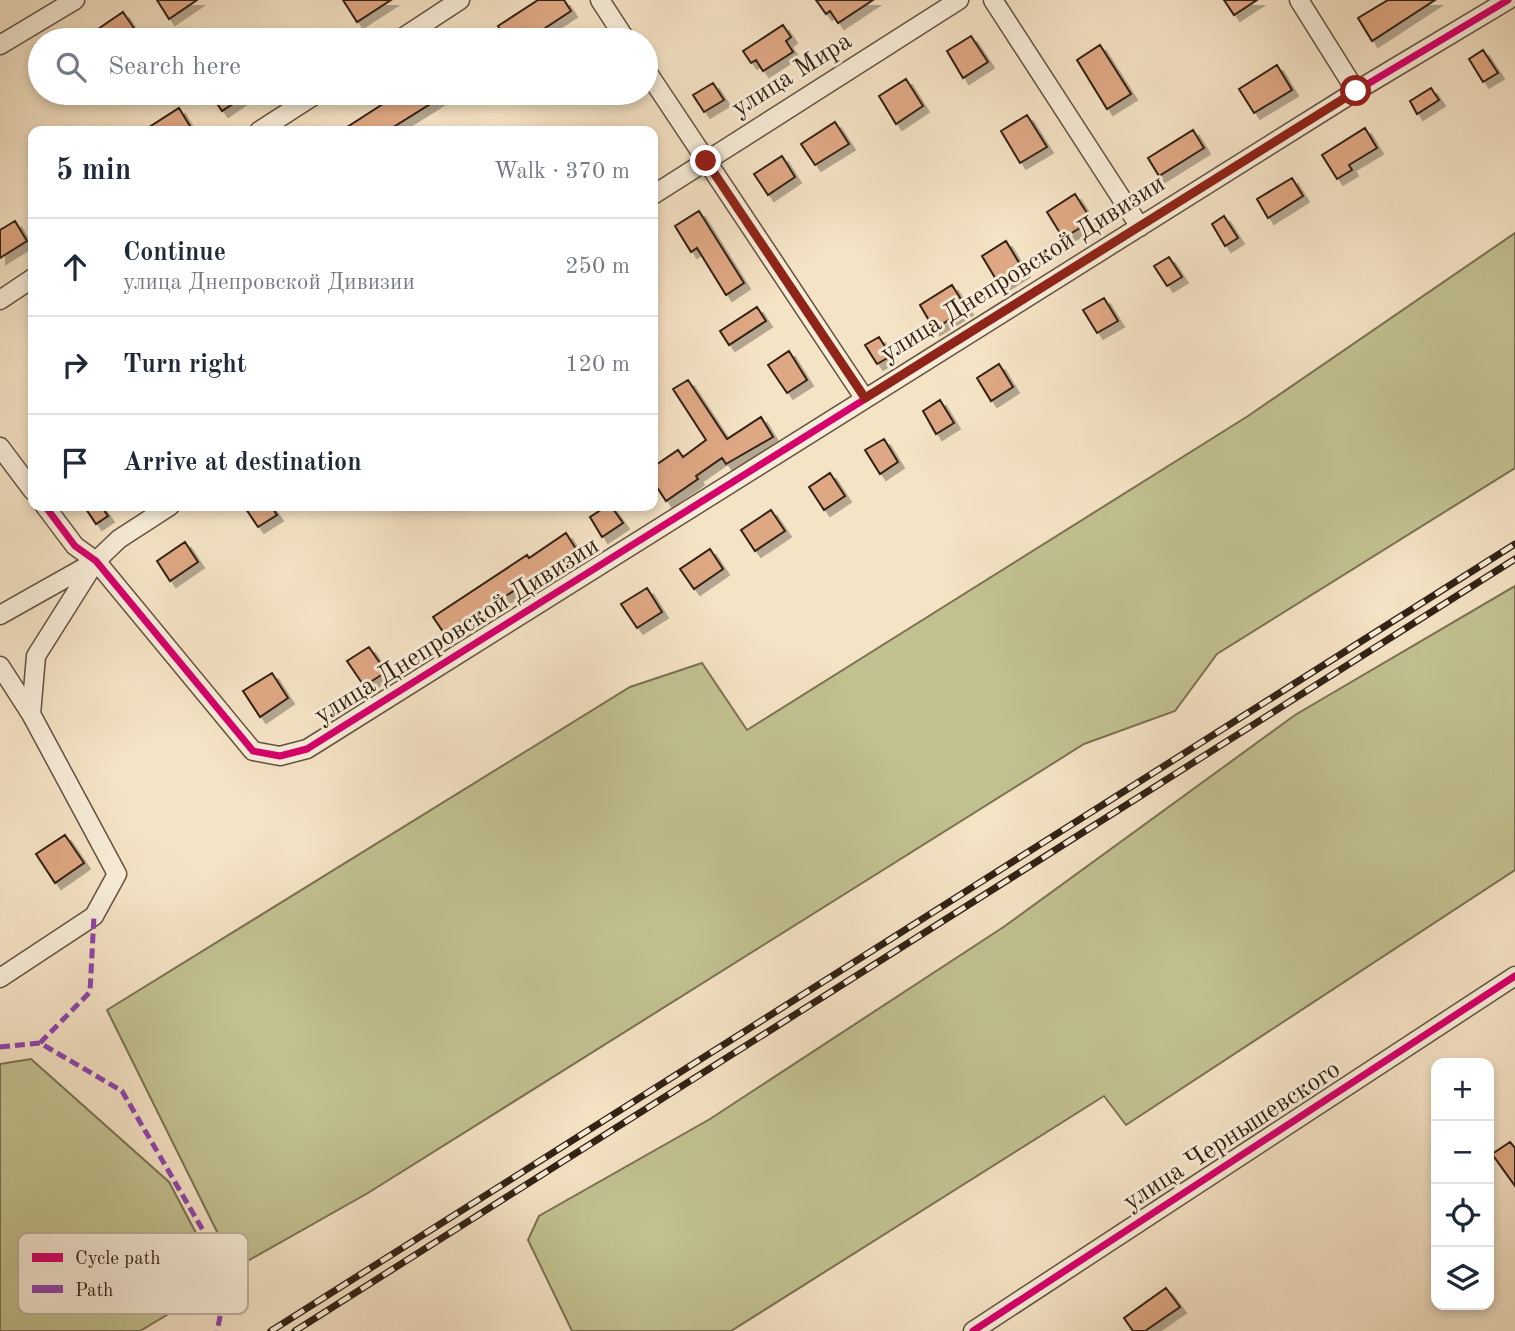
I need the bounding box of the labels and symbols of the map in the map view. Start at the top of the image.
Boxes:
street label: улица Мира [727,28,857,122]
route start [1340,75,1371,106]
route end [690,145,721,176]
street label: улица Днепровской Дивизии [876,171,1170,367]
street label: улица Днепровской Дивизии [310,533,604,729]
street label: улица Чернышевского [1119,1056,1345,1216]
legend [18,1233,248,1314]
text: Cycle path [75,1250,161,1269]
text: Path [75,1282,113,1301]

